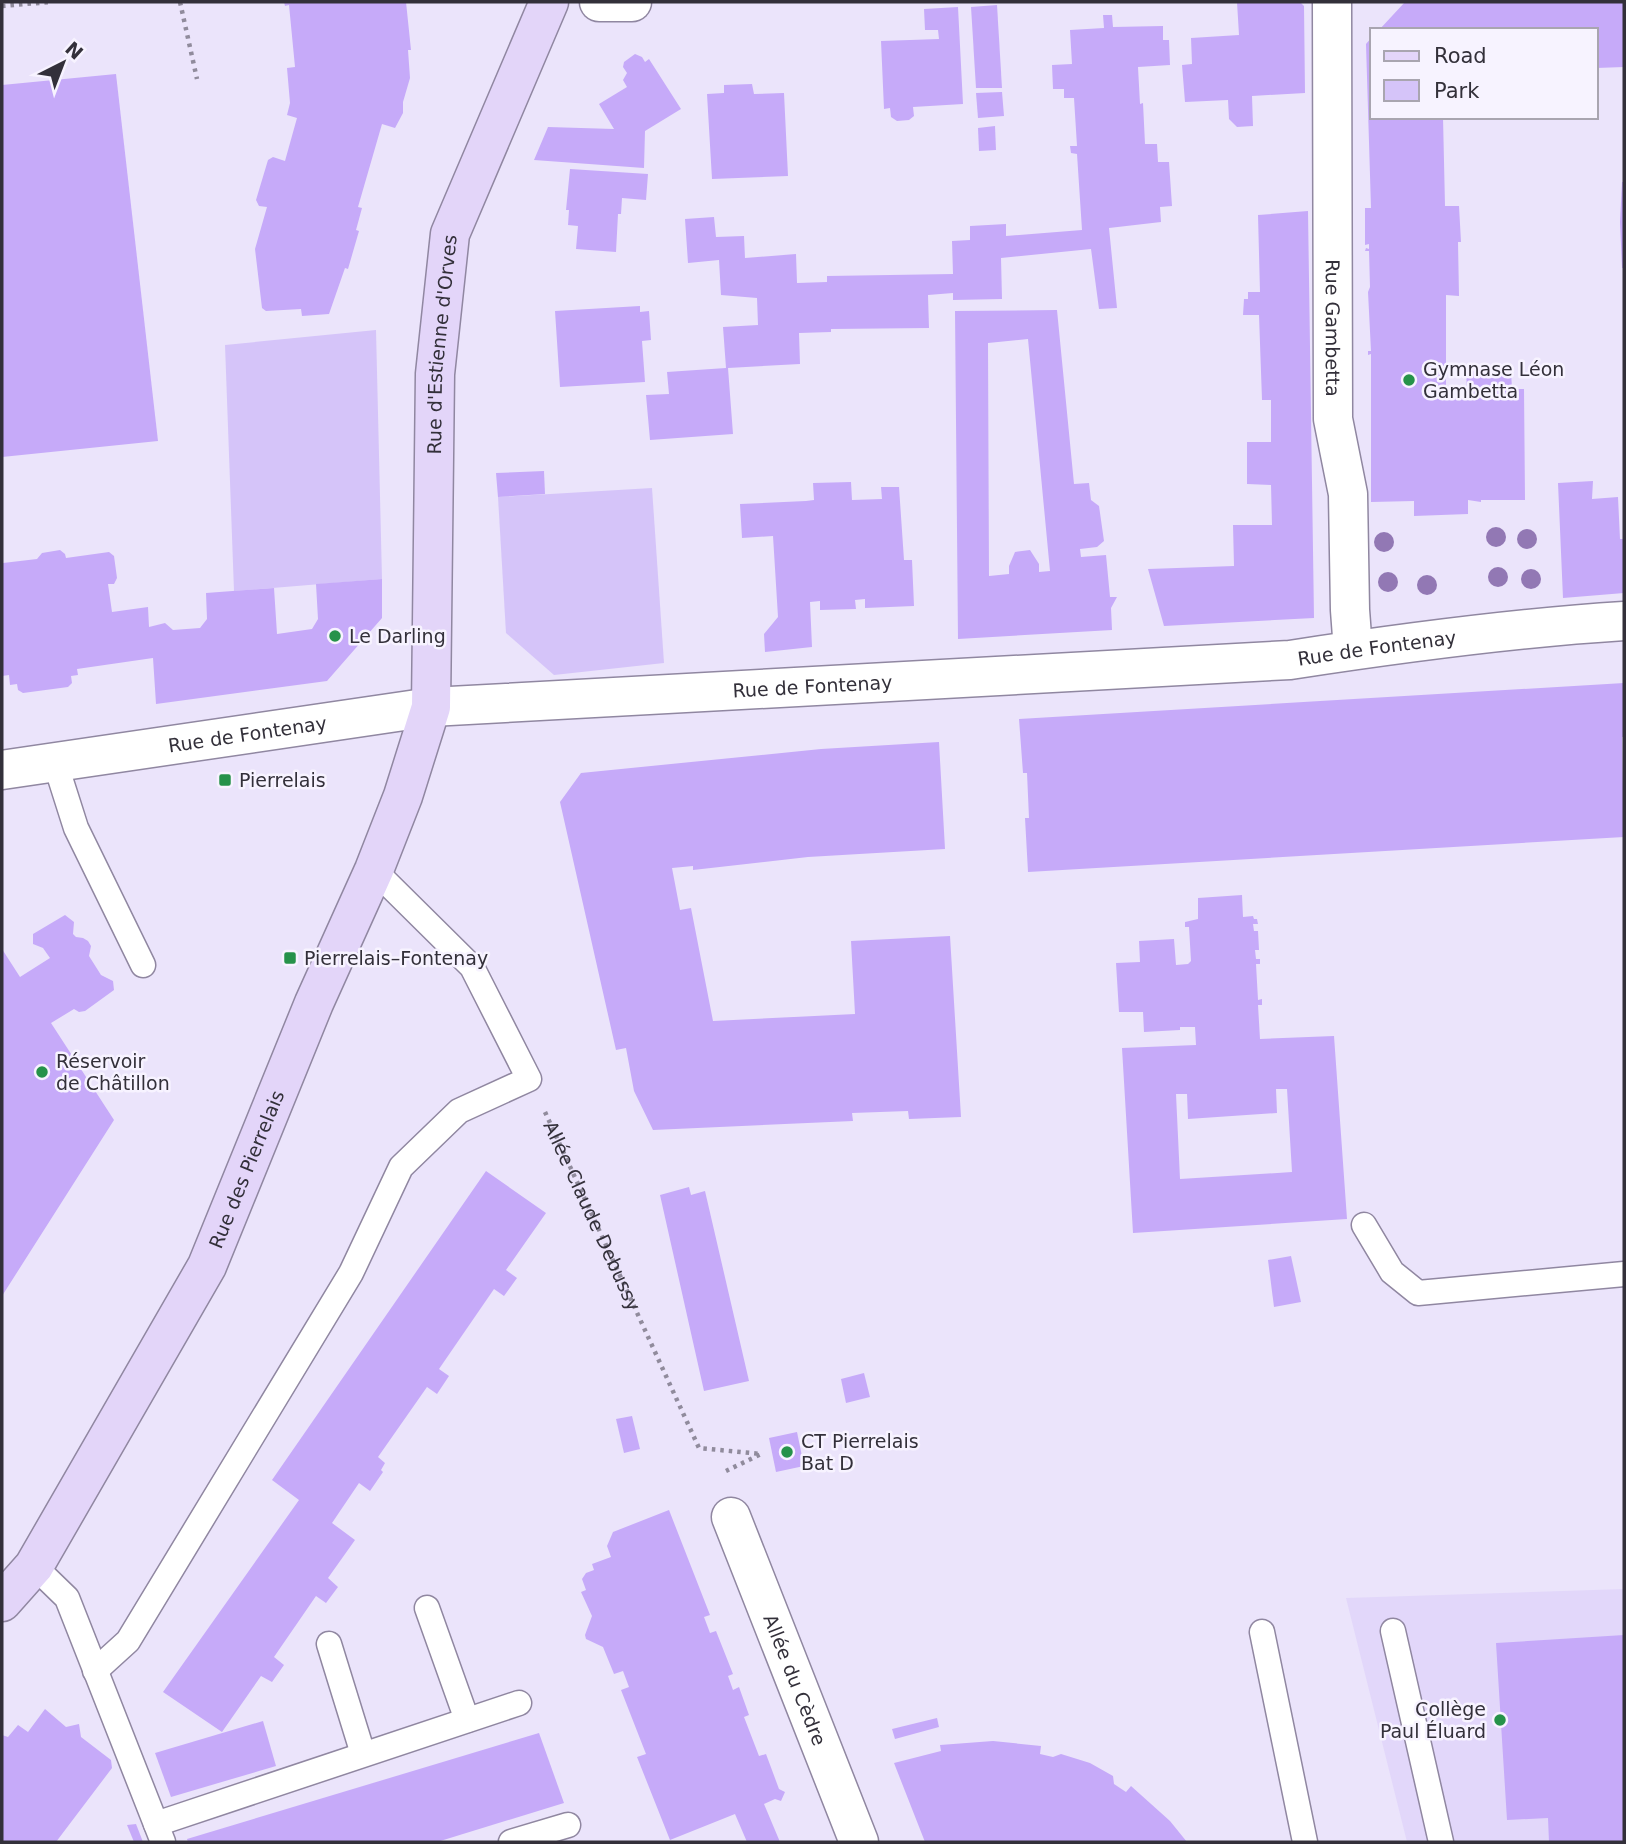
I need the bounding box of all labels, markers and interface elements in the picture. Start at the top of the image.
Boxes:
north arrow [28,28,98,98]
legend [1370,28,1598,119]
text: N [61,37,88,64]
text: Road [1434,44,1487,68]
text: Park [1434,79,1480,103]
street label: Rue d'Estienne d'Orves [423,233,461,455]
street label: Rue Gambetta [1322,259,1344,397]
place label: Gymnase Léon Gambetta [1423,358,1564,402]
marker: Gymnase Léon Gambetta [1401,372,1417,388]
place label: Le Darling [349,625,446,647]
street label: Rue de Fontenay [1296,626,1457,670]
marker: Le Darling [327,628,343,644]
street label: Rue de Fontenay [732,671,893,701]
street label: Rue de Fontenay [167,711,328,756]
place label: Pierrelais [239,769,326,791]
marker: Pierrelais [217,772,233,788]
place label: Pierrelais–Fontenay [304,947,488,969]
marker: Pierrelais–Fontenay [282,950,298,966]
place label: Réservoir de Châtillon [56,1050,170,1094]
marker: Réservoir de Châtillon [34,1064,50,1080]
street label: Rue des Pierrelais [204,1087,288,1251]
street label: Allée Claude Debussy [539,1117,646,1314]
place label: CT Pierrelais Bat D [801,1430,919,1474]
marker: CT Pierrelais Bat D [779,1444,795,1460]
street label: Allée du Cèdre [759,1611,831,1749]
place label: Collège Paul Éluard [1380,1698,1486,1742]
marker: Collège Paul Éluard [1492,1712,1508,1728]

